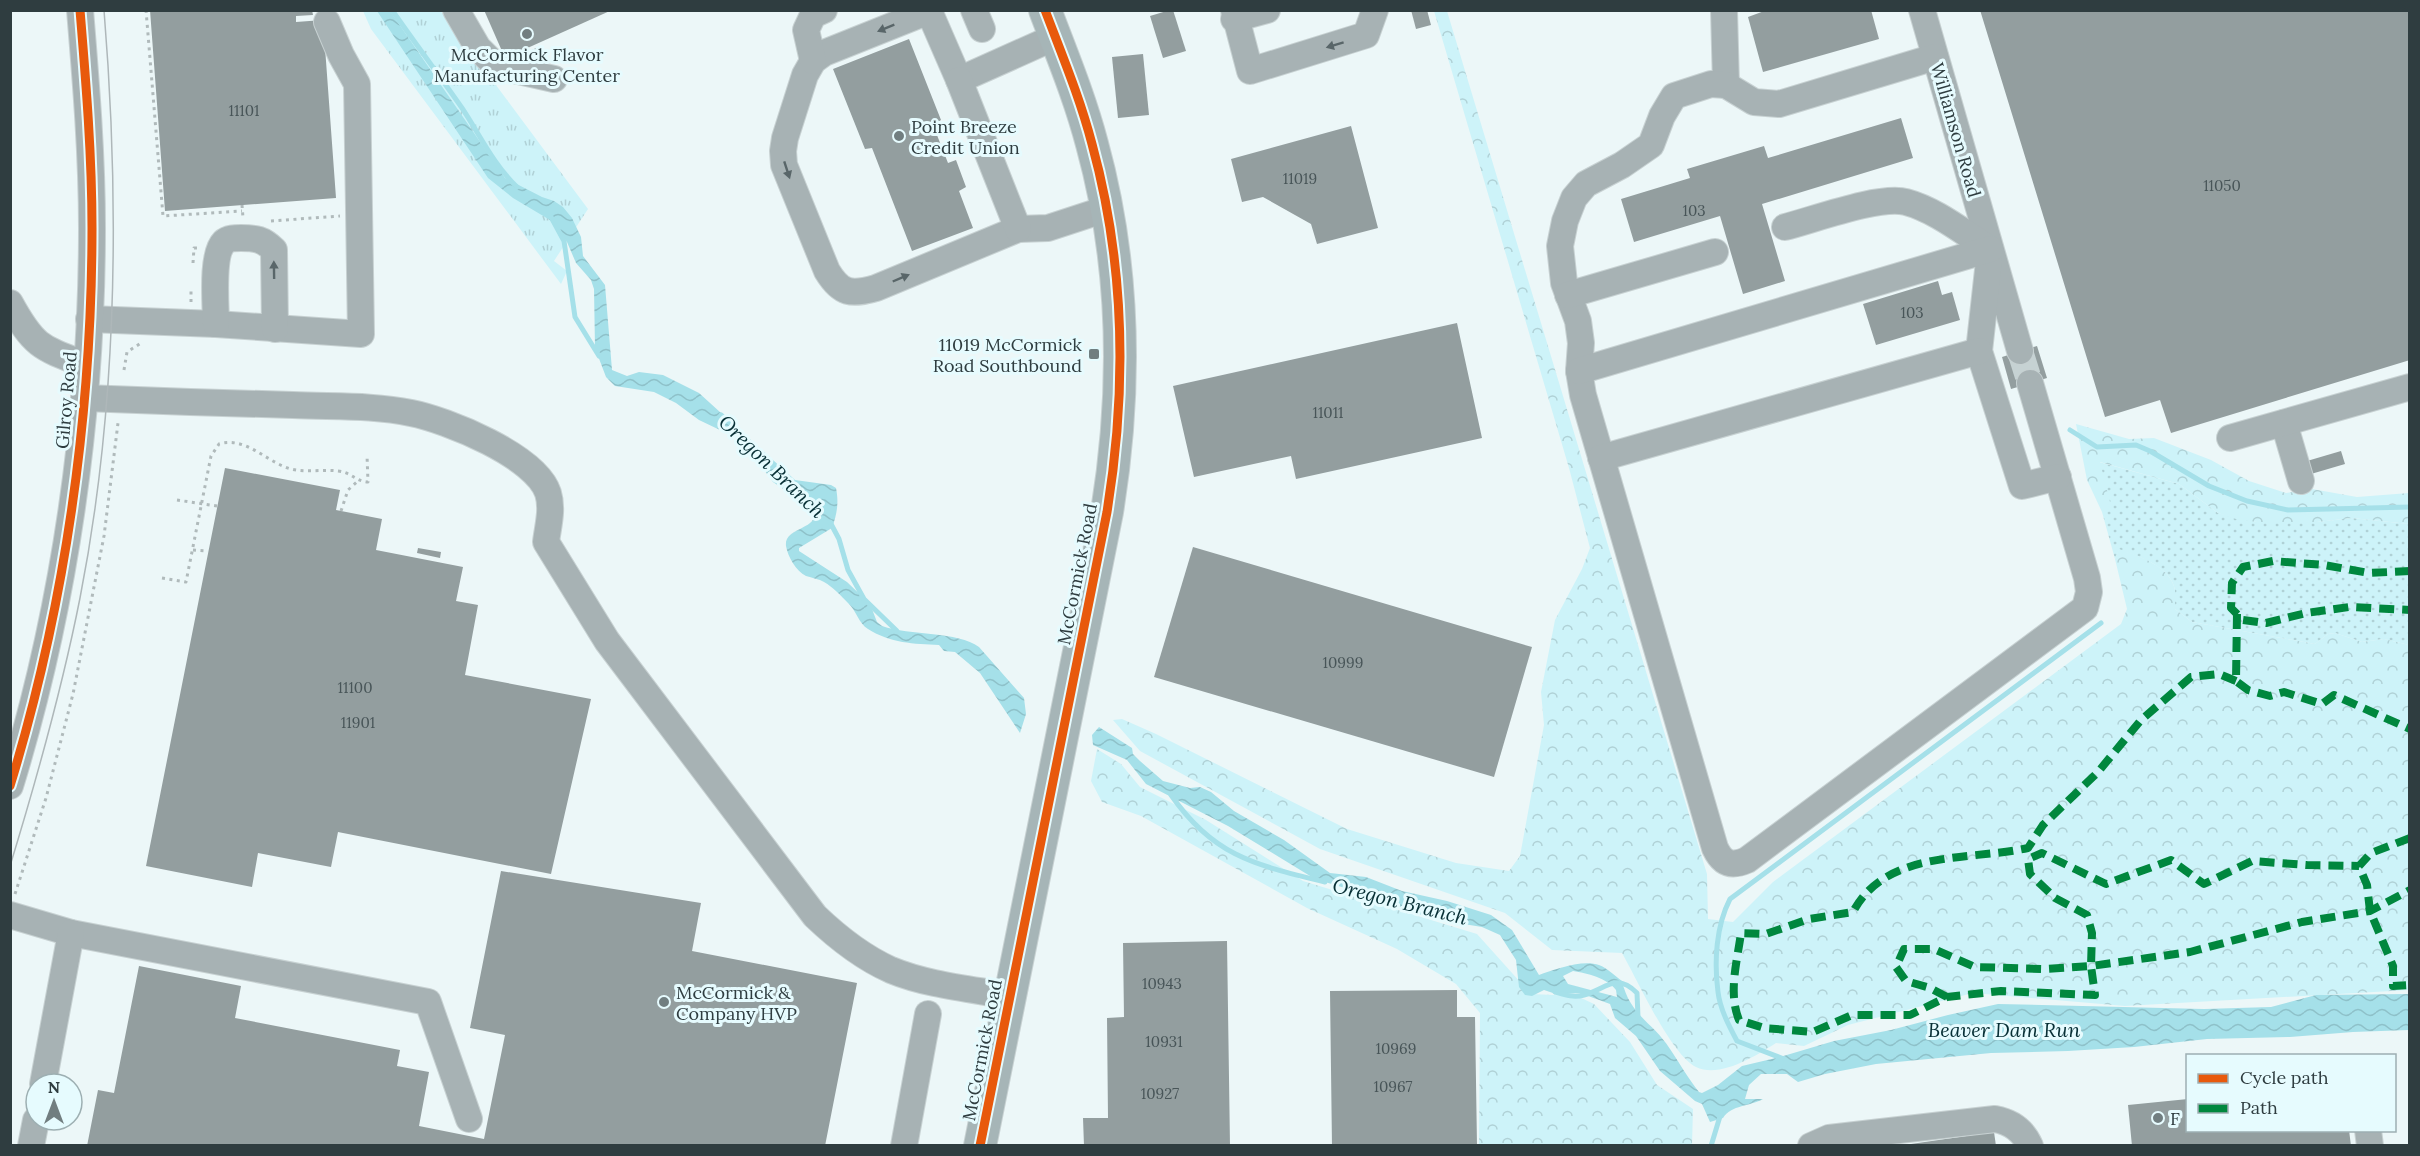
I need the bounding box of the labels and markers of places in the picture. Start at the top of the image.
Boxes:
marker: McCormick Flavor Manufacturing Center [520,27,534,41]
place label: McCormick Flavor Manufacturing Center [434,43,620,87]
place label: Point Breeze Credit Union [911,115,1020,159]
marker: Point Breeze Credit Union [892,129,906,143]
place label: 11019 McCormick Road Southbound [933,333,1082,377]
marker: 11019 McCormick Road Southbound [1087,347,1101,361]
place label: McCormick & Company HVP [676,981,797,1025]
marker: McCormick & Company HVP [657,995,671,1009]
place label: F [2170,1107,2180,1130]
marker: F [2151,1111,2165,1125]

